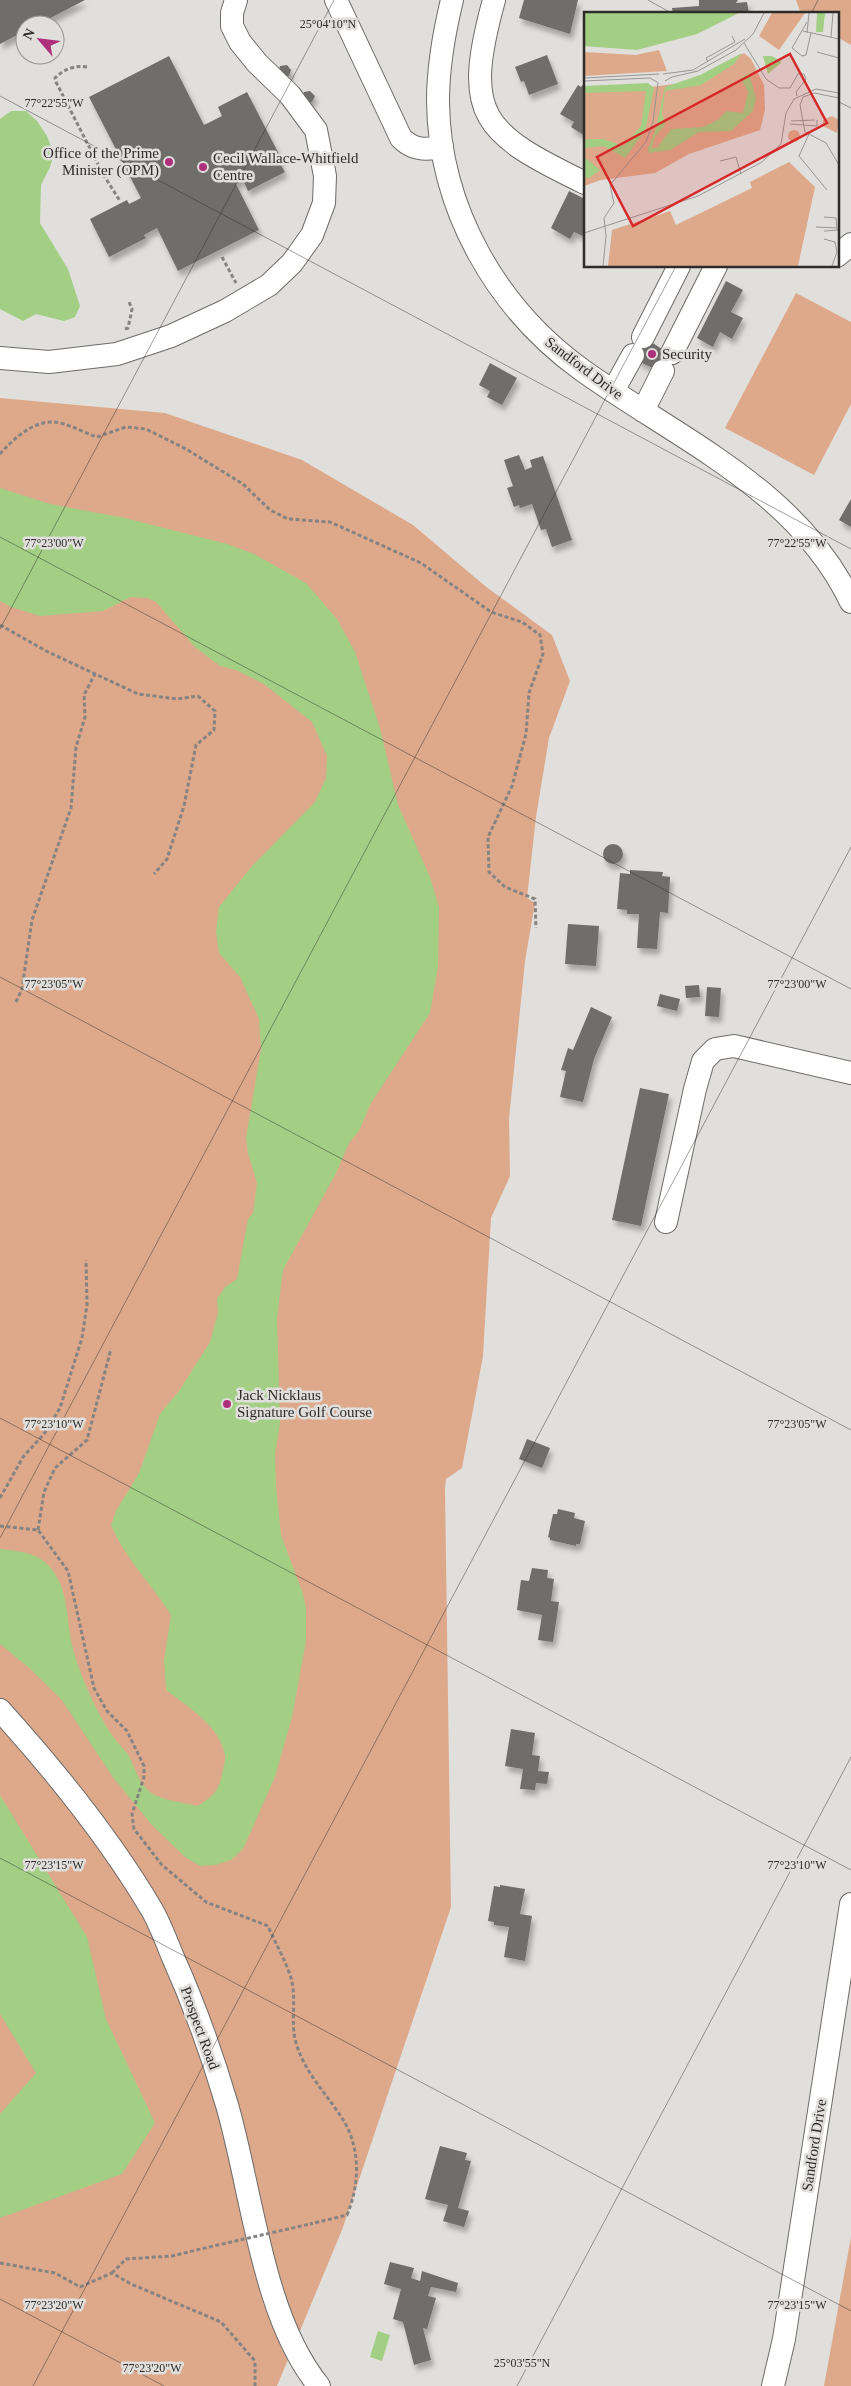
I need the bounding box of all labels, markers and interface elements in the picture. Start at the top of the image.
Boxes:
inset map [584,12,838,268]
north arrow [15,15,65,65]
text: 25°04'10"N [300,17,357,31]
text: N [20,26,38,42]
text: 77°22'55"W [24,96,84,110]
place label: Office of the Prime Minister (OPM) [43,145,159,179]
place label: Cecil Wallace-Whitfield Centre [213,150,359,183]
marker: Office of the Prime Minister (OPM) [163,156,175,168]
marker: Cecil Wallace-Whitfield Centre [197,161,209,173]
street label: Sandford Drive [542,334,626,403]
place label: Security [662,346,712,362]
marker: Security [646,348,658,360]
text: 77°23'00"W [24,536,84,550]
text: 77°22'55"W [767,536,827,550]
text: 77°23'05"W [24,977,84,991]
text: 77°23'00"W [767,977,827,991]
place label: Jack Nicklaus Signature Golf Course [237,1387,372,1420]
marker: Jack Nicklaus Signature Golf Course [221,1398,233,1410]
text: 77°23'10"W [24,1417,84,1431]
text: 77°23'05"W [767,1417,827,1431]
text: 77°23'15"W [24,1858,84,1872]
text: 77°23'10"W [767,1858,827,1872]
street label: Prospect Road [178,1984,223,2072]
street label: Sandford Drive [799,2098,829,2192]
text: 77°23'20"W [24,2298,84,2312]
text: 77°23'15"W [767,2298,827,2312]
text: 25°03'55"N [494,2356,551,2370]
text: 77°23'20"W [122,2361,182,2375]

